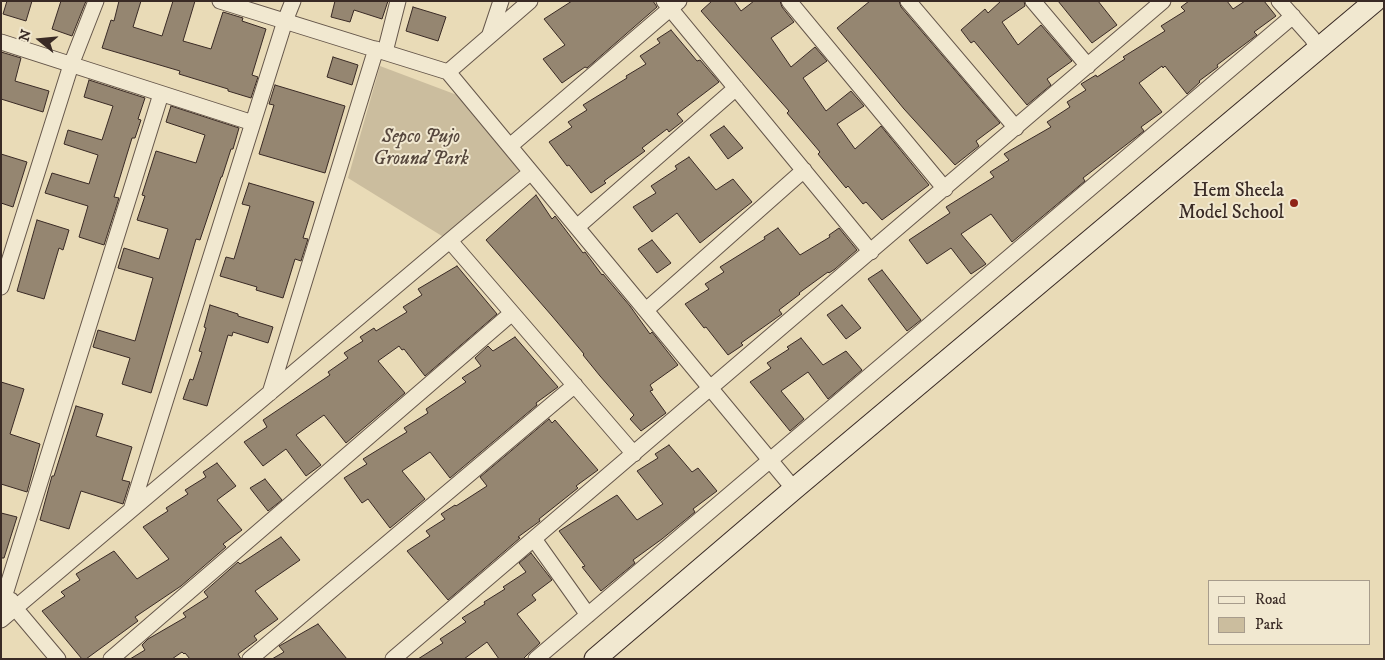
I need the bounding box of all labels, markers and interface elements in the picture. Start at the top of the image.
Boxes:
north arrow [15,15,65,65]
text: N [15,27,36,44]
park label: Sepco Pujo Ground Park [373,127,469,171]
place label: Hem Sheela Model School [1178,181,1284,225]
marker: Hem Sheela Model School [1288,197,1300,209]
legend [1208,580,1370,645]
text: Road [1255,590,1286,609]
text: Park [1255,615,1283,634]

